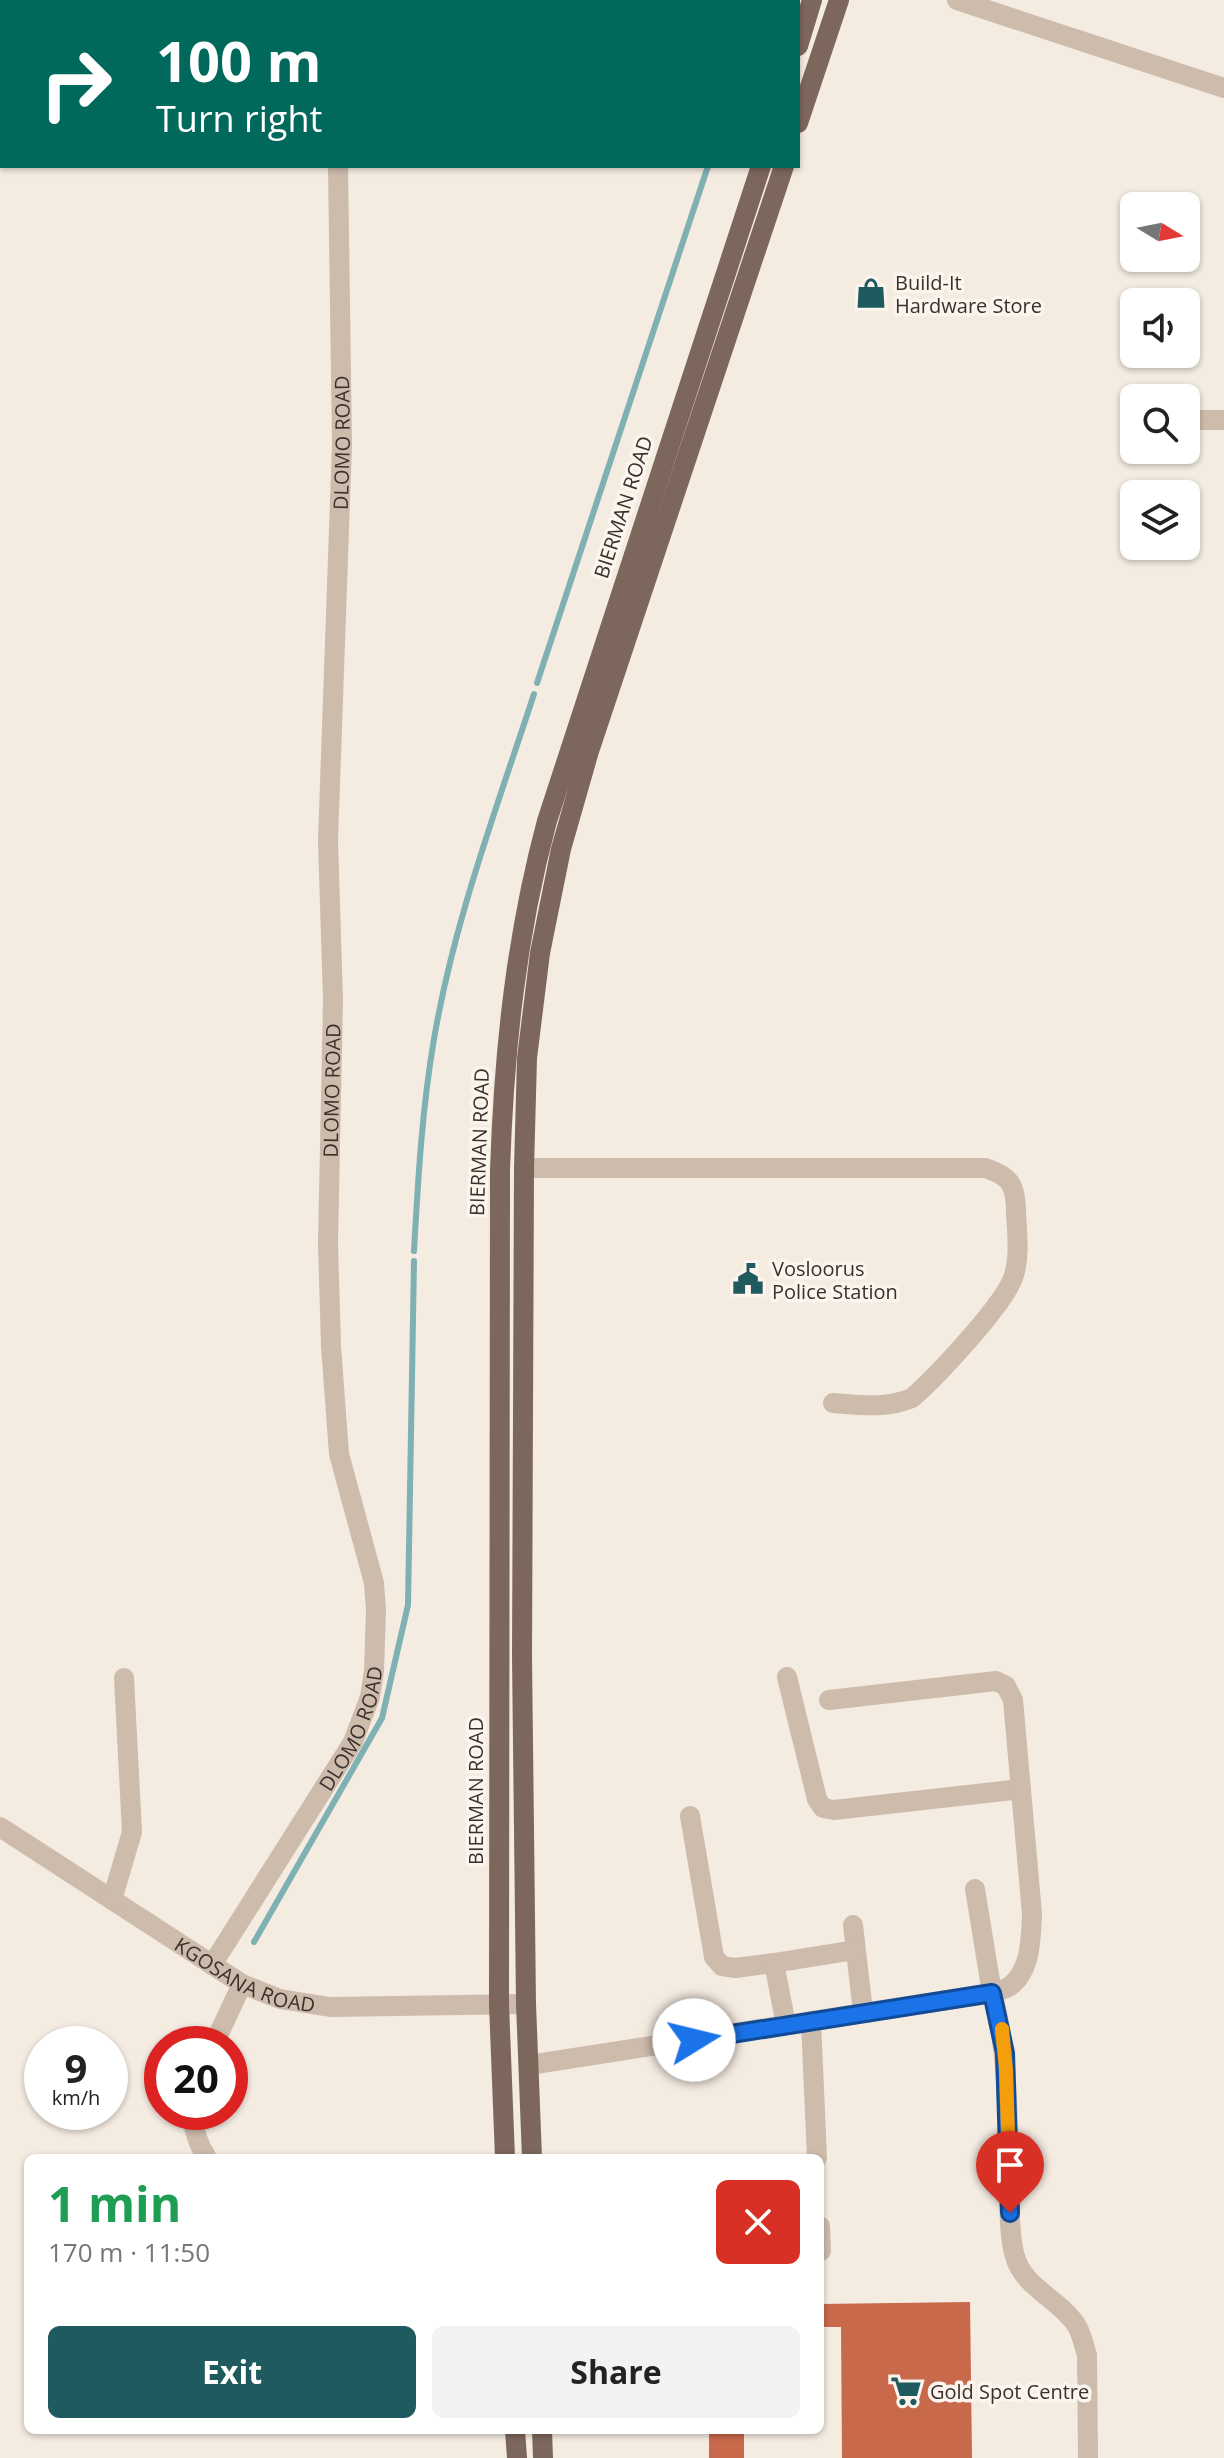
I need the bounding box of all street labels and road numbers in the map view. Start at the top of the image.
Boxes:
street label: DLOMO ROAD [326,375,356,510]
street label: BIERMAN ROAD [587,432,659,582]
street label: DLOMO ROAD [316,1023,346,1158]
street label: BIERMAN ROAD [463,1068,495,1216]
street label: DLOMO ROAD [312,1664,388,1796]
street label: BIERMAN ROAD [462,1717,489,1865]
street label: KGOSANA ROAD [170,1931,317,2018]

